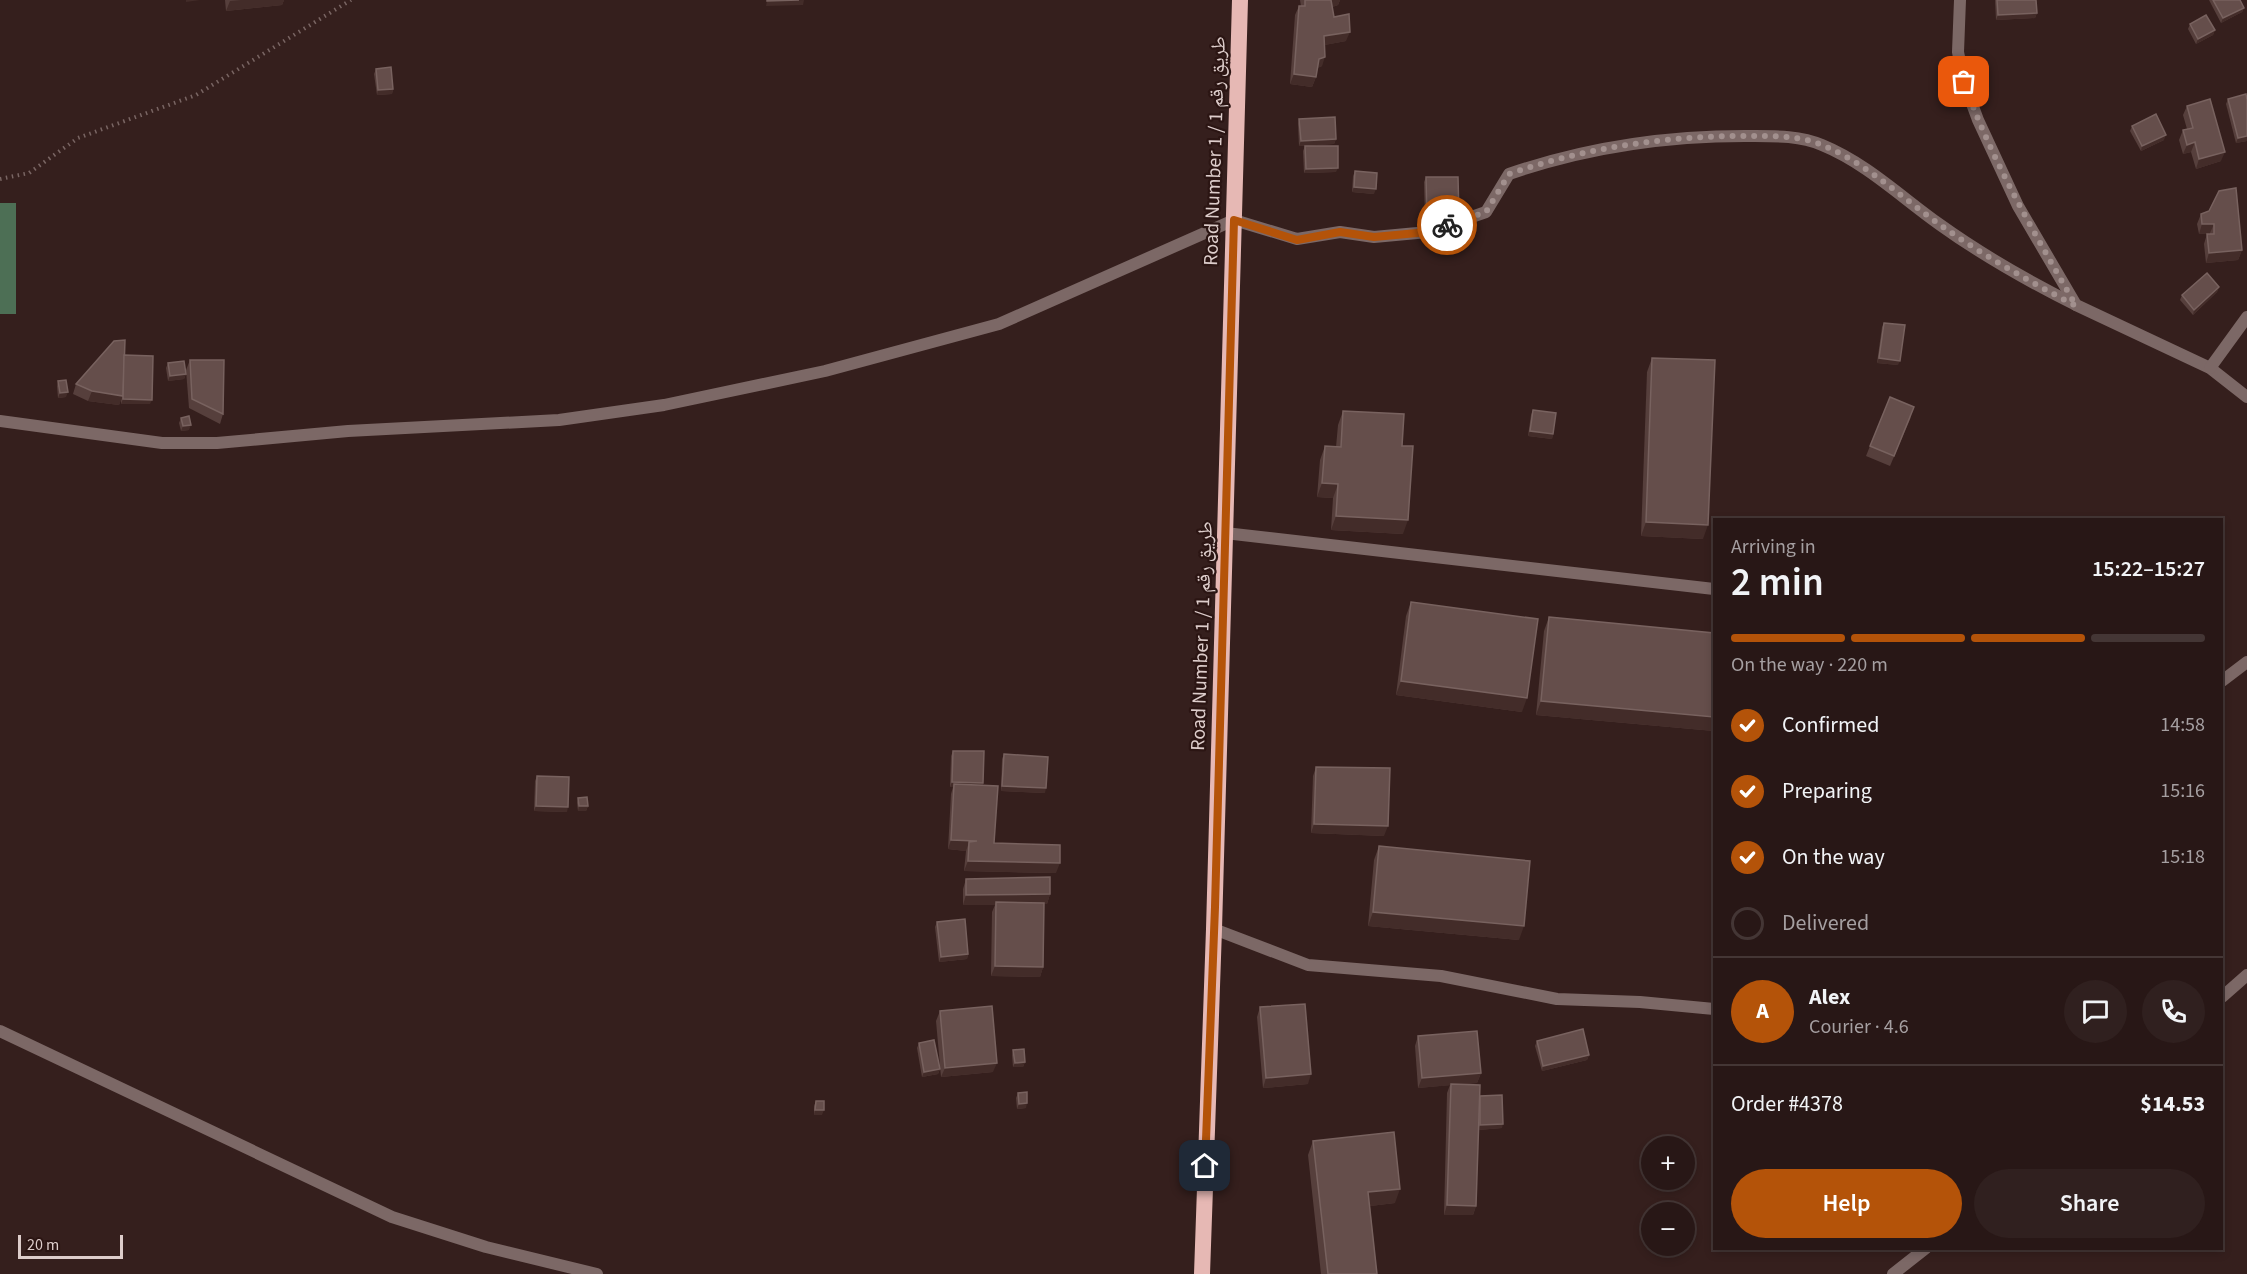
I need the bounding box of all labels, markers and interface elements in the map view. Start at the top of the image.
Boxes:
street label: Road Number 1 / طريق رقم 1 [1197,36,1233,266]
pin [1938,56,1989,107]
icon: bag [1947,65,1980,98]
courier [1417,195,1477,255]
icon: bike [1431,209,1464,242]
street label: Road Number 1 / طريق رقم 1 [1184,521,1220,751]
text: Arriving in [1731,533,1816,561]
text: 15:22–15:27 [2092,553,2205,585]
text: 2 min [1731,555,1824,611]
text: On the way · 220 m [1731,651,1888,679]
icon: check [1731,709,1764,742]
text: Confirmed [1782,709,1879,741]
text: 14:58 [2160,711,2205,739]
icon: check [1731,775,1764,808]
text: Preparing [1782,775,1872,807]
text: 15:16 [2160,777,2205,805]
icon: check [1731,841,1764,874]
text: On the way [1782,841,1885,873]
text: 15:18 [2160,843,2205,871]
text: Delivered [1782,907,1869,939]
button: chat [2064,980,2127,1043]
button: phone [2142,980,2205,1043]
text: Alex [1809,981,1850,1013]
text: A [1756,995,1769,1027]
text: Courier · 4.6 [1809,1013,1909,1041]
text: Order #4378 [1731,1088,1843,1120]
text: $14.53 [2140,1088,2205,1120]
map controls [1641,1136,1695,1256]
button: + [1641,1136,1695,1190]
pin [1179,1140,1230,1191]
icon: home [1188,1149,1221,1182]
button: Help [1731,1169,1962,1238]
button: Share [1974,1169,2205,1238]
button: − [1641,1202,1695,1256]
scale bar [18,1232,123,1260]
text: 20 m [27,1234,59,1256]

